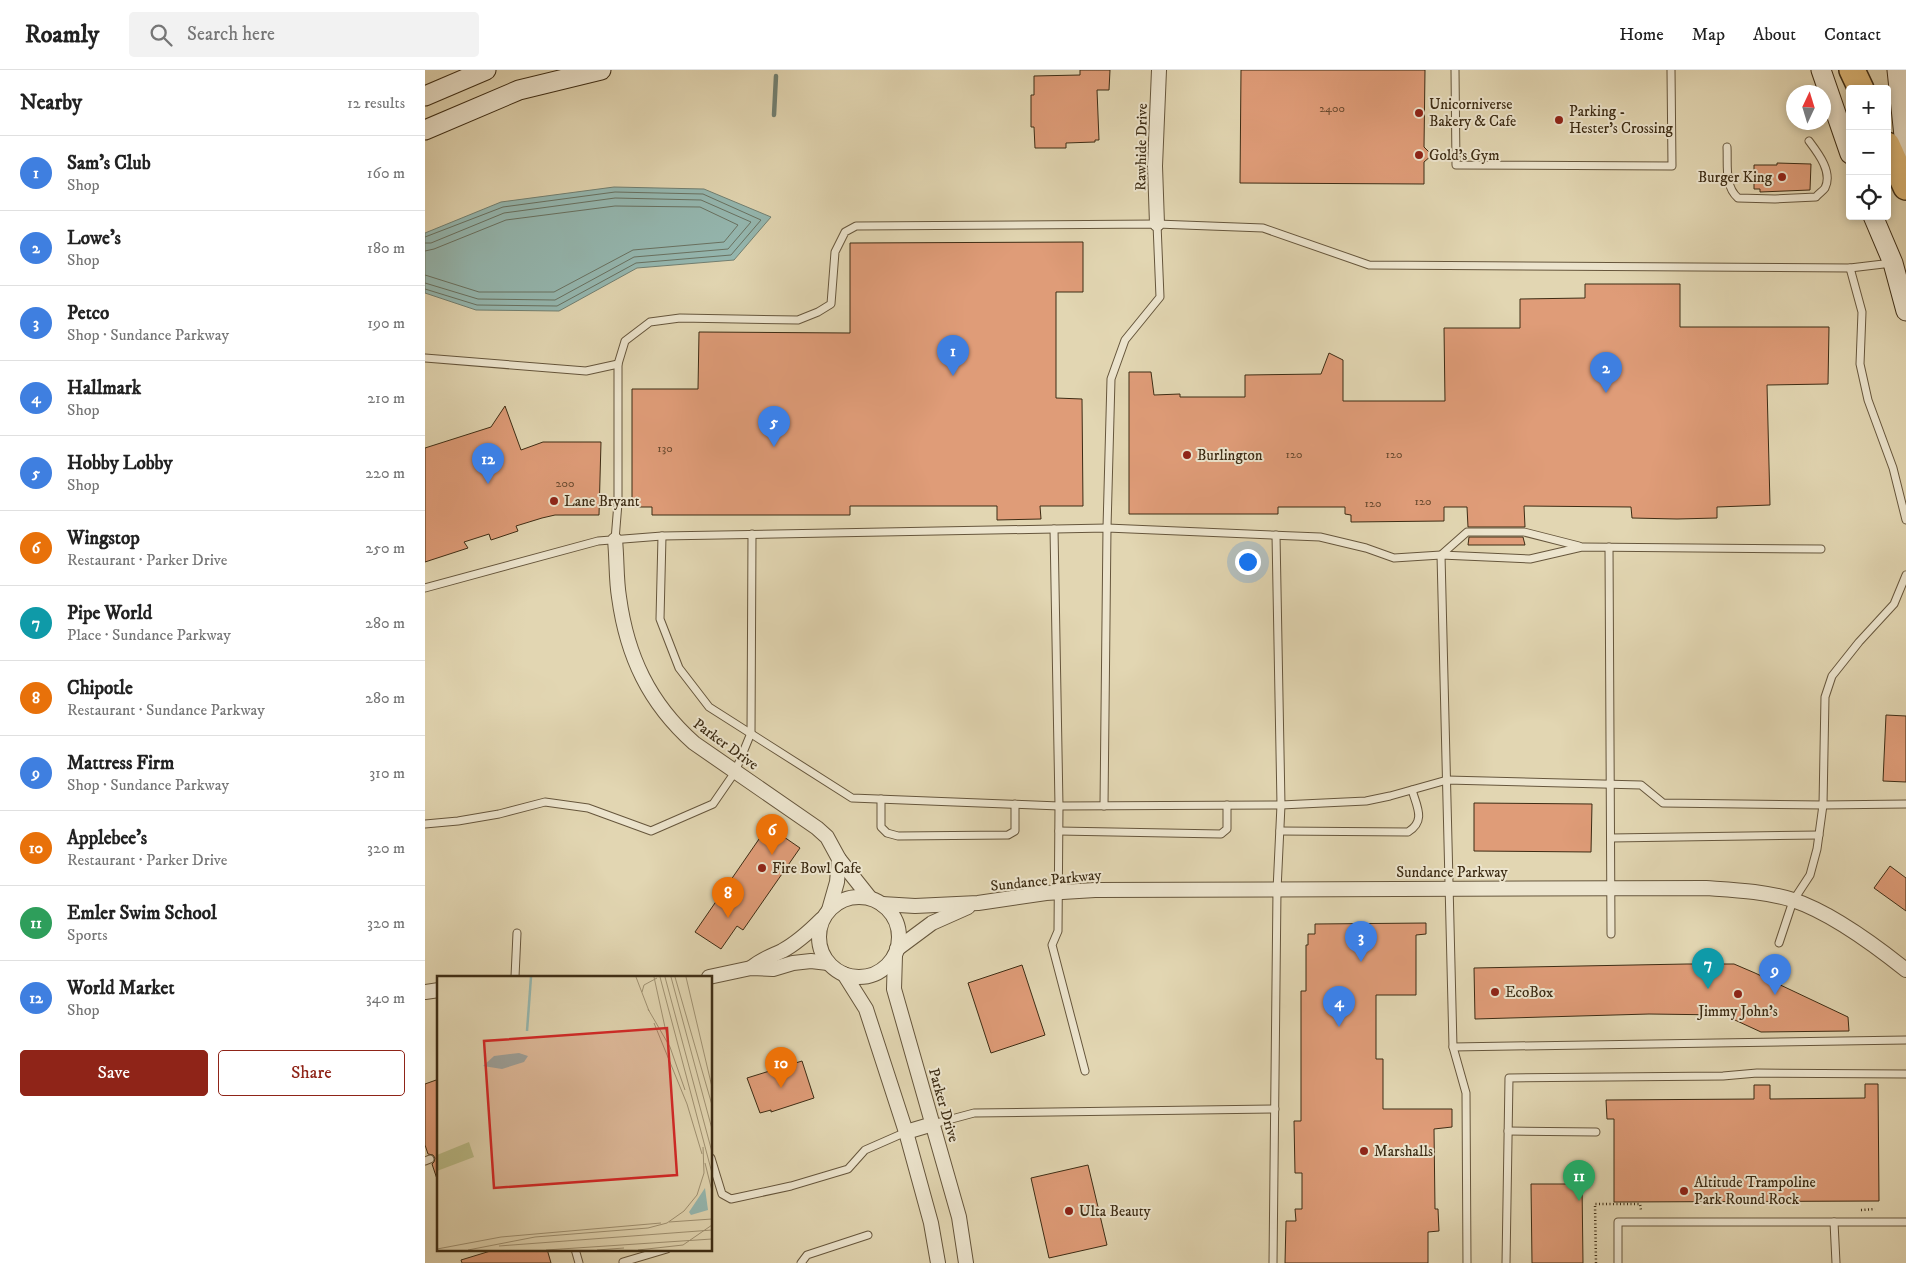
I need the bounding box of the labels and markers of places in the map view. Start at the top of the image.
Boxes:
place label: Unicorniverse Bakery & Cafe [1429,95,1516,131]
place label: Parking - Hester's Crossing [1569,102,1674,138]
marker: Unicorniverse Bakery & Cafe [1413,107,1425,119]
marker: Parking - Hester's Crossing [1553,114,1565,126]
place label: Gold's Gym [1429,146,1499,165]
marker: Gold's Gym [1413,149,1425,161]
place label: Burger King [1698,168,1773,187]
marker: Burger King [1776,171,1788,183]
pin: 1 [937,335,969,376]
pin: 2 [1590,352,1622,393]
pin: 5 [758,406,790,447]
pin: 12 [472,443,504,484]
place label: Burlington [1197,446,1263,465]
marker: Burlington [1181,449,1193,461]
place label: Lane Bryant [564,492,640,511]
marker: Lane Bryant [548,495,560,507]
pin: 6 [756,814,788,855]
place label: Fire Bowl Cafe [772,859,861,878]
marker: Fire Bowl Cafe [756,862,768,874]
pin: 8 [712,877,744,918]
pin: 3 [1345,921,1377,962]
pin: 7 [1692,948,1724,989]
pin: 9 [1759,954,1791,995]
place label: EcoBox [1505,983,1554,1002]
pin: 4 [1323,986,1355,1027]
marker: EcoBox [1489,986,1501,998]
marker: Jimmy John's [1732,988,1744,1000]
place label: Jimmy John's [1696,1002,1778,1021]
pin: 10 [765,1047,797,1088]
place label: Marshalls [1374,1142,1433,1161]
marker: Marshalls [1358,1145,1370,1157]
pin: 11 [1563,1160,1595,1201]
place label: Altitude Trampoline Park Round Rock [1694,1173,1816,1209]
marker: Altitude Trampoline Park Round Rock [1678,1185,1690,1197]
place label: Ulta Beauty [1079,1202,1152,1221]
marker: Ulta Beauty [1063,1205,1075,1217]

